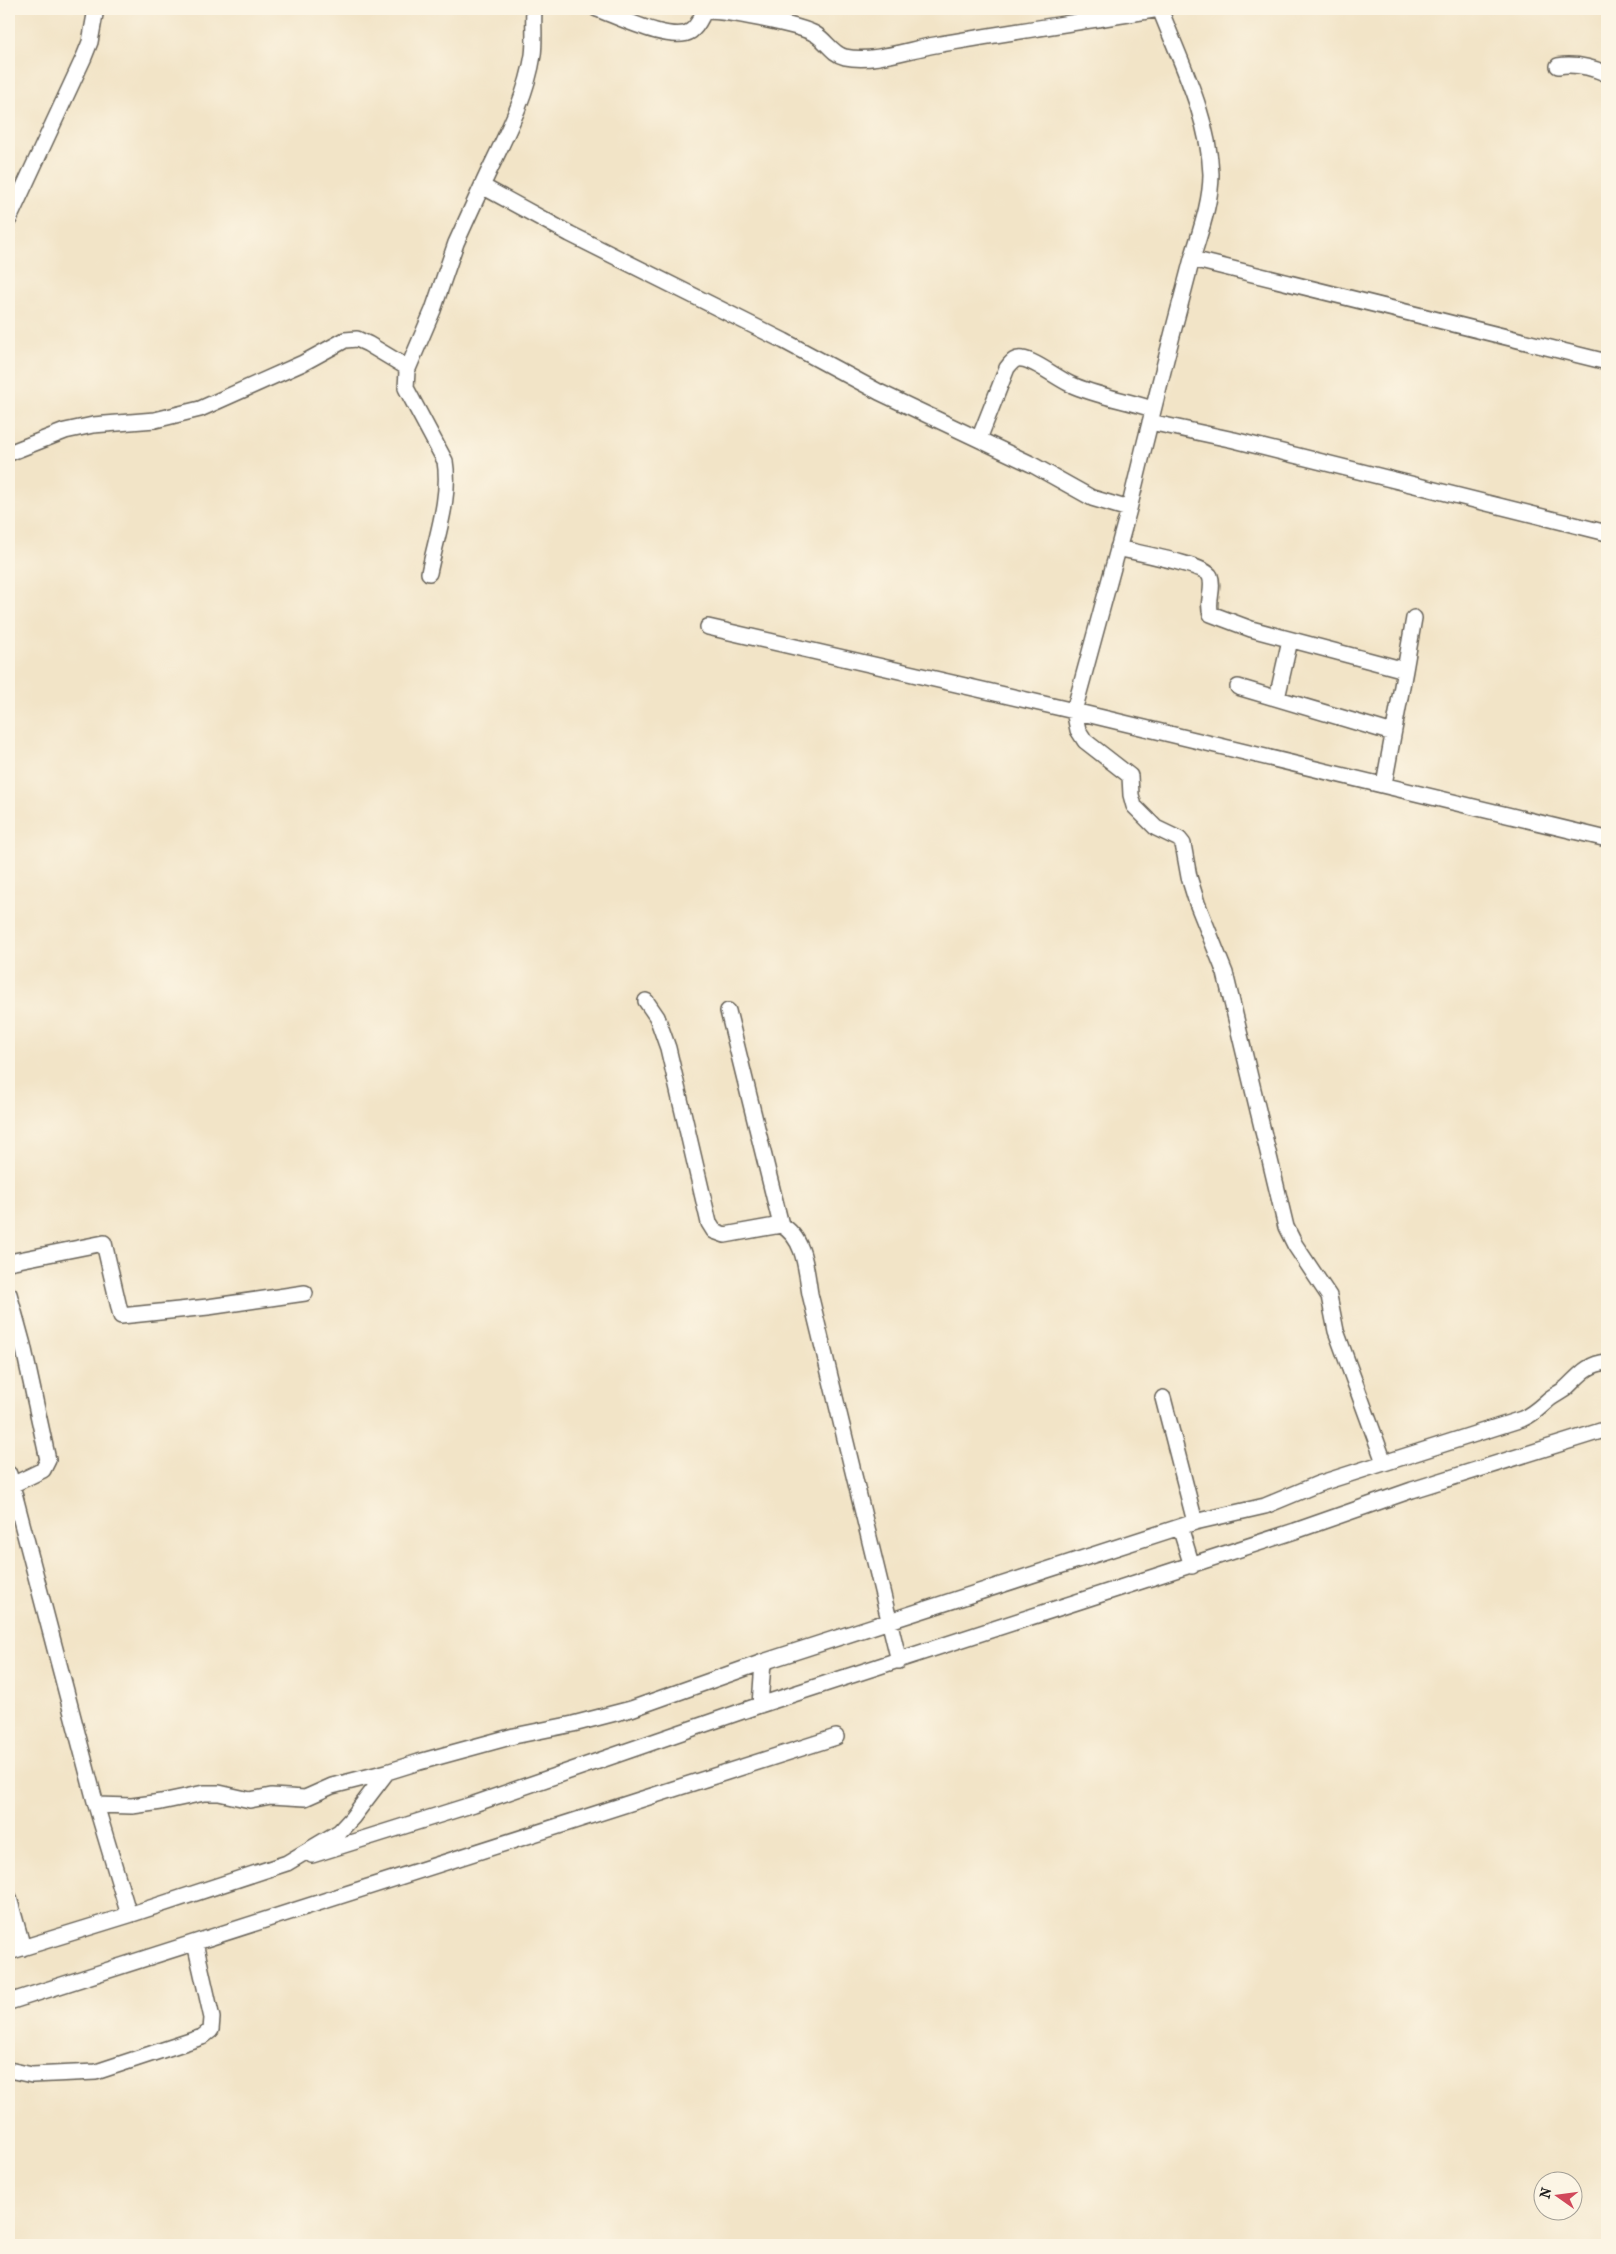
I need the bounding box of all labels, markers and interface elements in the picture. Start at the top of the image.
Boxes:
north arrow [1534,2172,1584,2222]
text: N [1536,2185,1555,2200]

